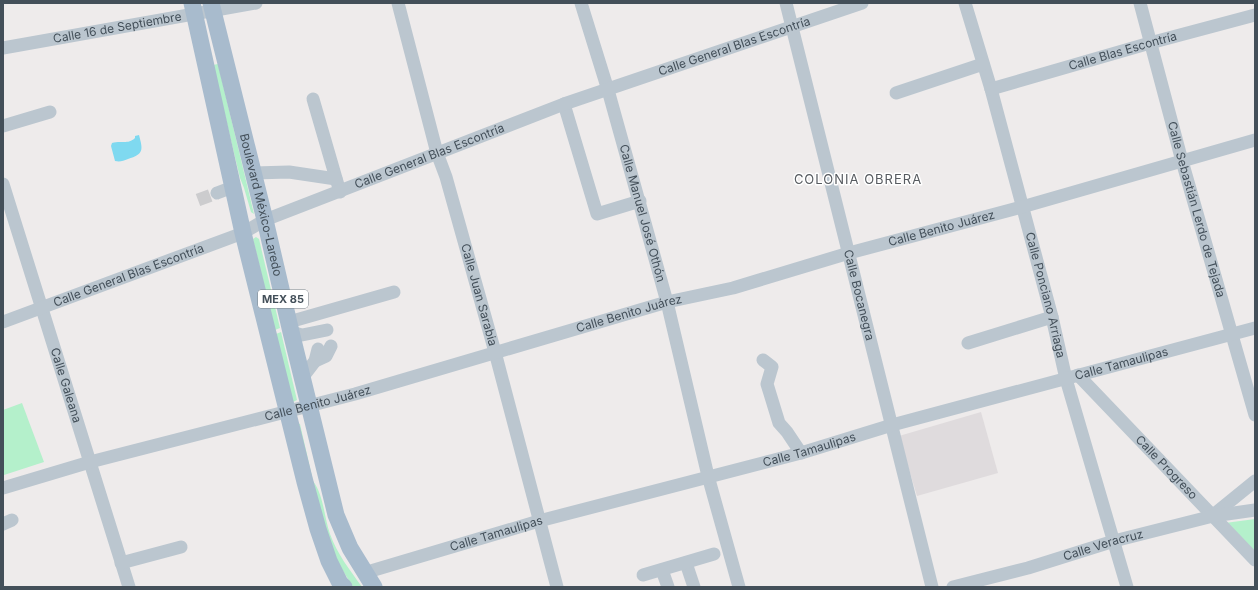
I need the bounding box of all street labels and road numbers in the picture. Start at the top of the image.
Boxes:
street label: Calle 16 de Septiembre [52,8,183,46]
street label: Calle General Blas Escontría [656,13,812,79]
street label: Calle Blas Escontría [1067,28,1178,73]
street label: Calle General Blas Escontría [352,120,506,192]
street label: Calle Sebastián Lerdo de Tejada [1165,120,1229,299]
street label: Boulevard México-Laredo [237,132,286,278]
street label: Calle Manuel José Othón [617,143,669,284]
street label: Calle Benito Juárez [887,207,996,249]
street label: Calle Ponciano Arriaga [1023,230,1069,359]
street label: Calle General Blas Escontría [51,240,206,310]
street label: Calle Juan Sarabia [458,242,501,348]
street label: Calle Bocanegra [841,248,878,342]
road number: MEX 85 [258,290,308,308]
street label: Calle Benito Juárez [574,291,683,335]
street label: Calle Tamaulipas [1073,344,1170,383]
street label: Calle Galeana [48,346,85,425]
street label: Calle Benito Juárez [263,382,373,424]
street label: Calle Tamaulipas [761,429,857,470]
street label: Calle Progreso [1133,432,1201,502]
street label: Calle Tamaulipas [448,512,544,554]
street label: Calle Veracruz [1061,526,1145,564]

